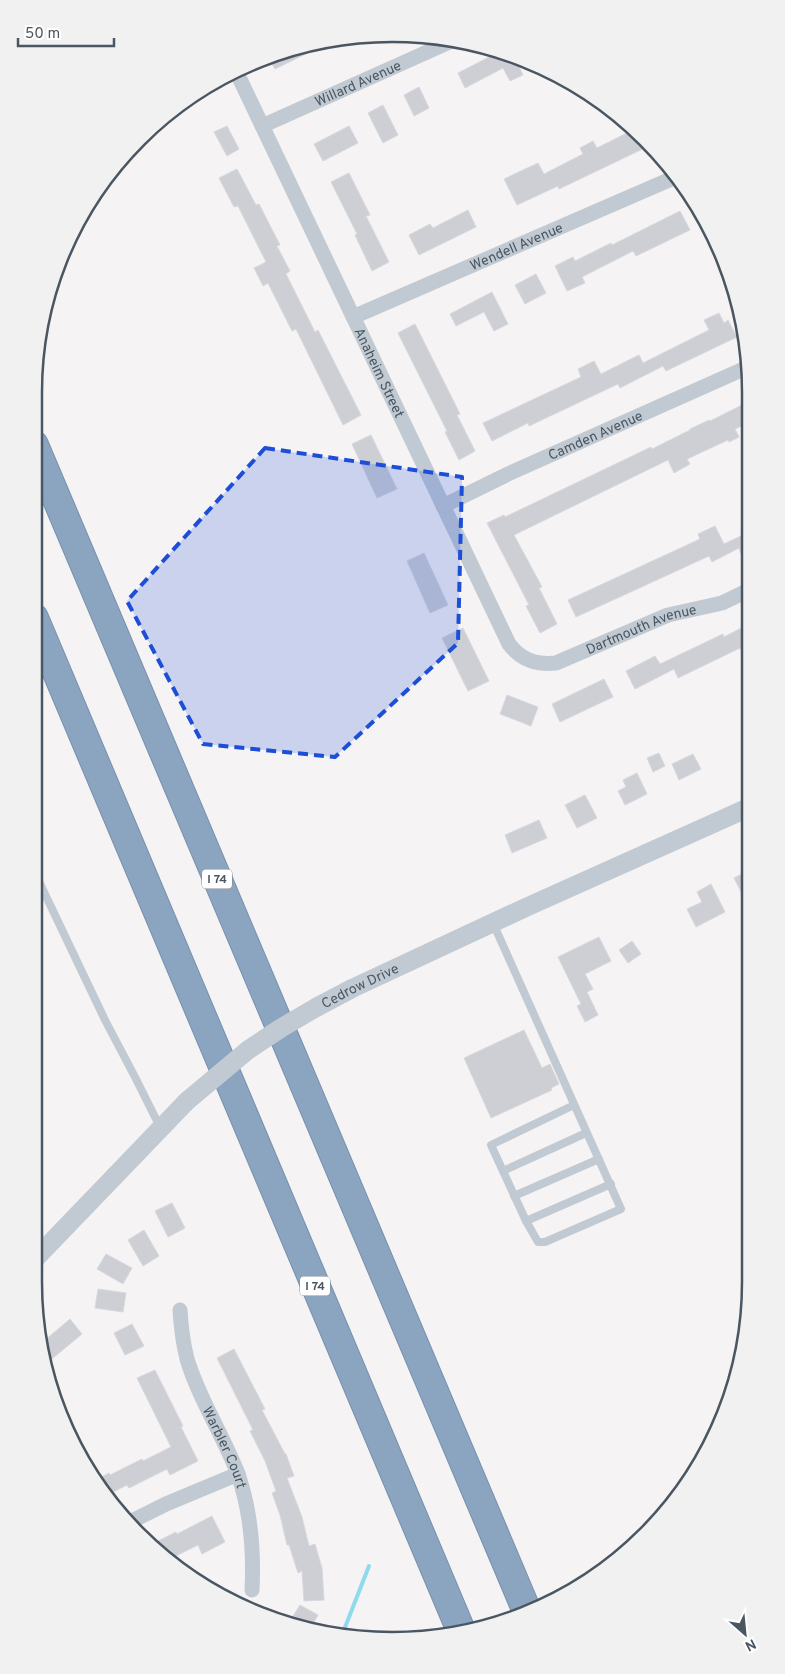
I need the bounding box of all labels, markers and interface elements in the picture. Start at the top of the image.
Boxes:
scale bar [18,15,114,47]
text: 50 m [25,25,60,44]
street label: Willard Avenue [313,58,404,111]
street label: Wendell Avenue [468,220,566,275]
street label: Anaheim Street [350,325,407,421]
street label: Camden Avenue [546,408,646,465]
street label: Dartmouth Avenue [584,602,698,659]
road number: I 74 [202,870,232,889]
street label: Cedrow Drive [319,961,402,1013]
road number: I 74 [300,1276,330,1295]
street label: Warbler Court [198,1404,249,1491]
north arrow [720,1609,770,1659]
text: N [742,1634,759,1654]

